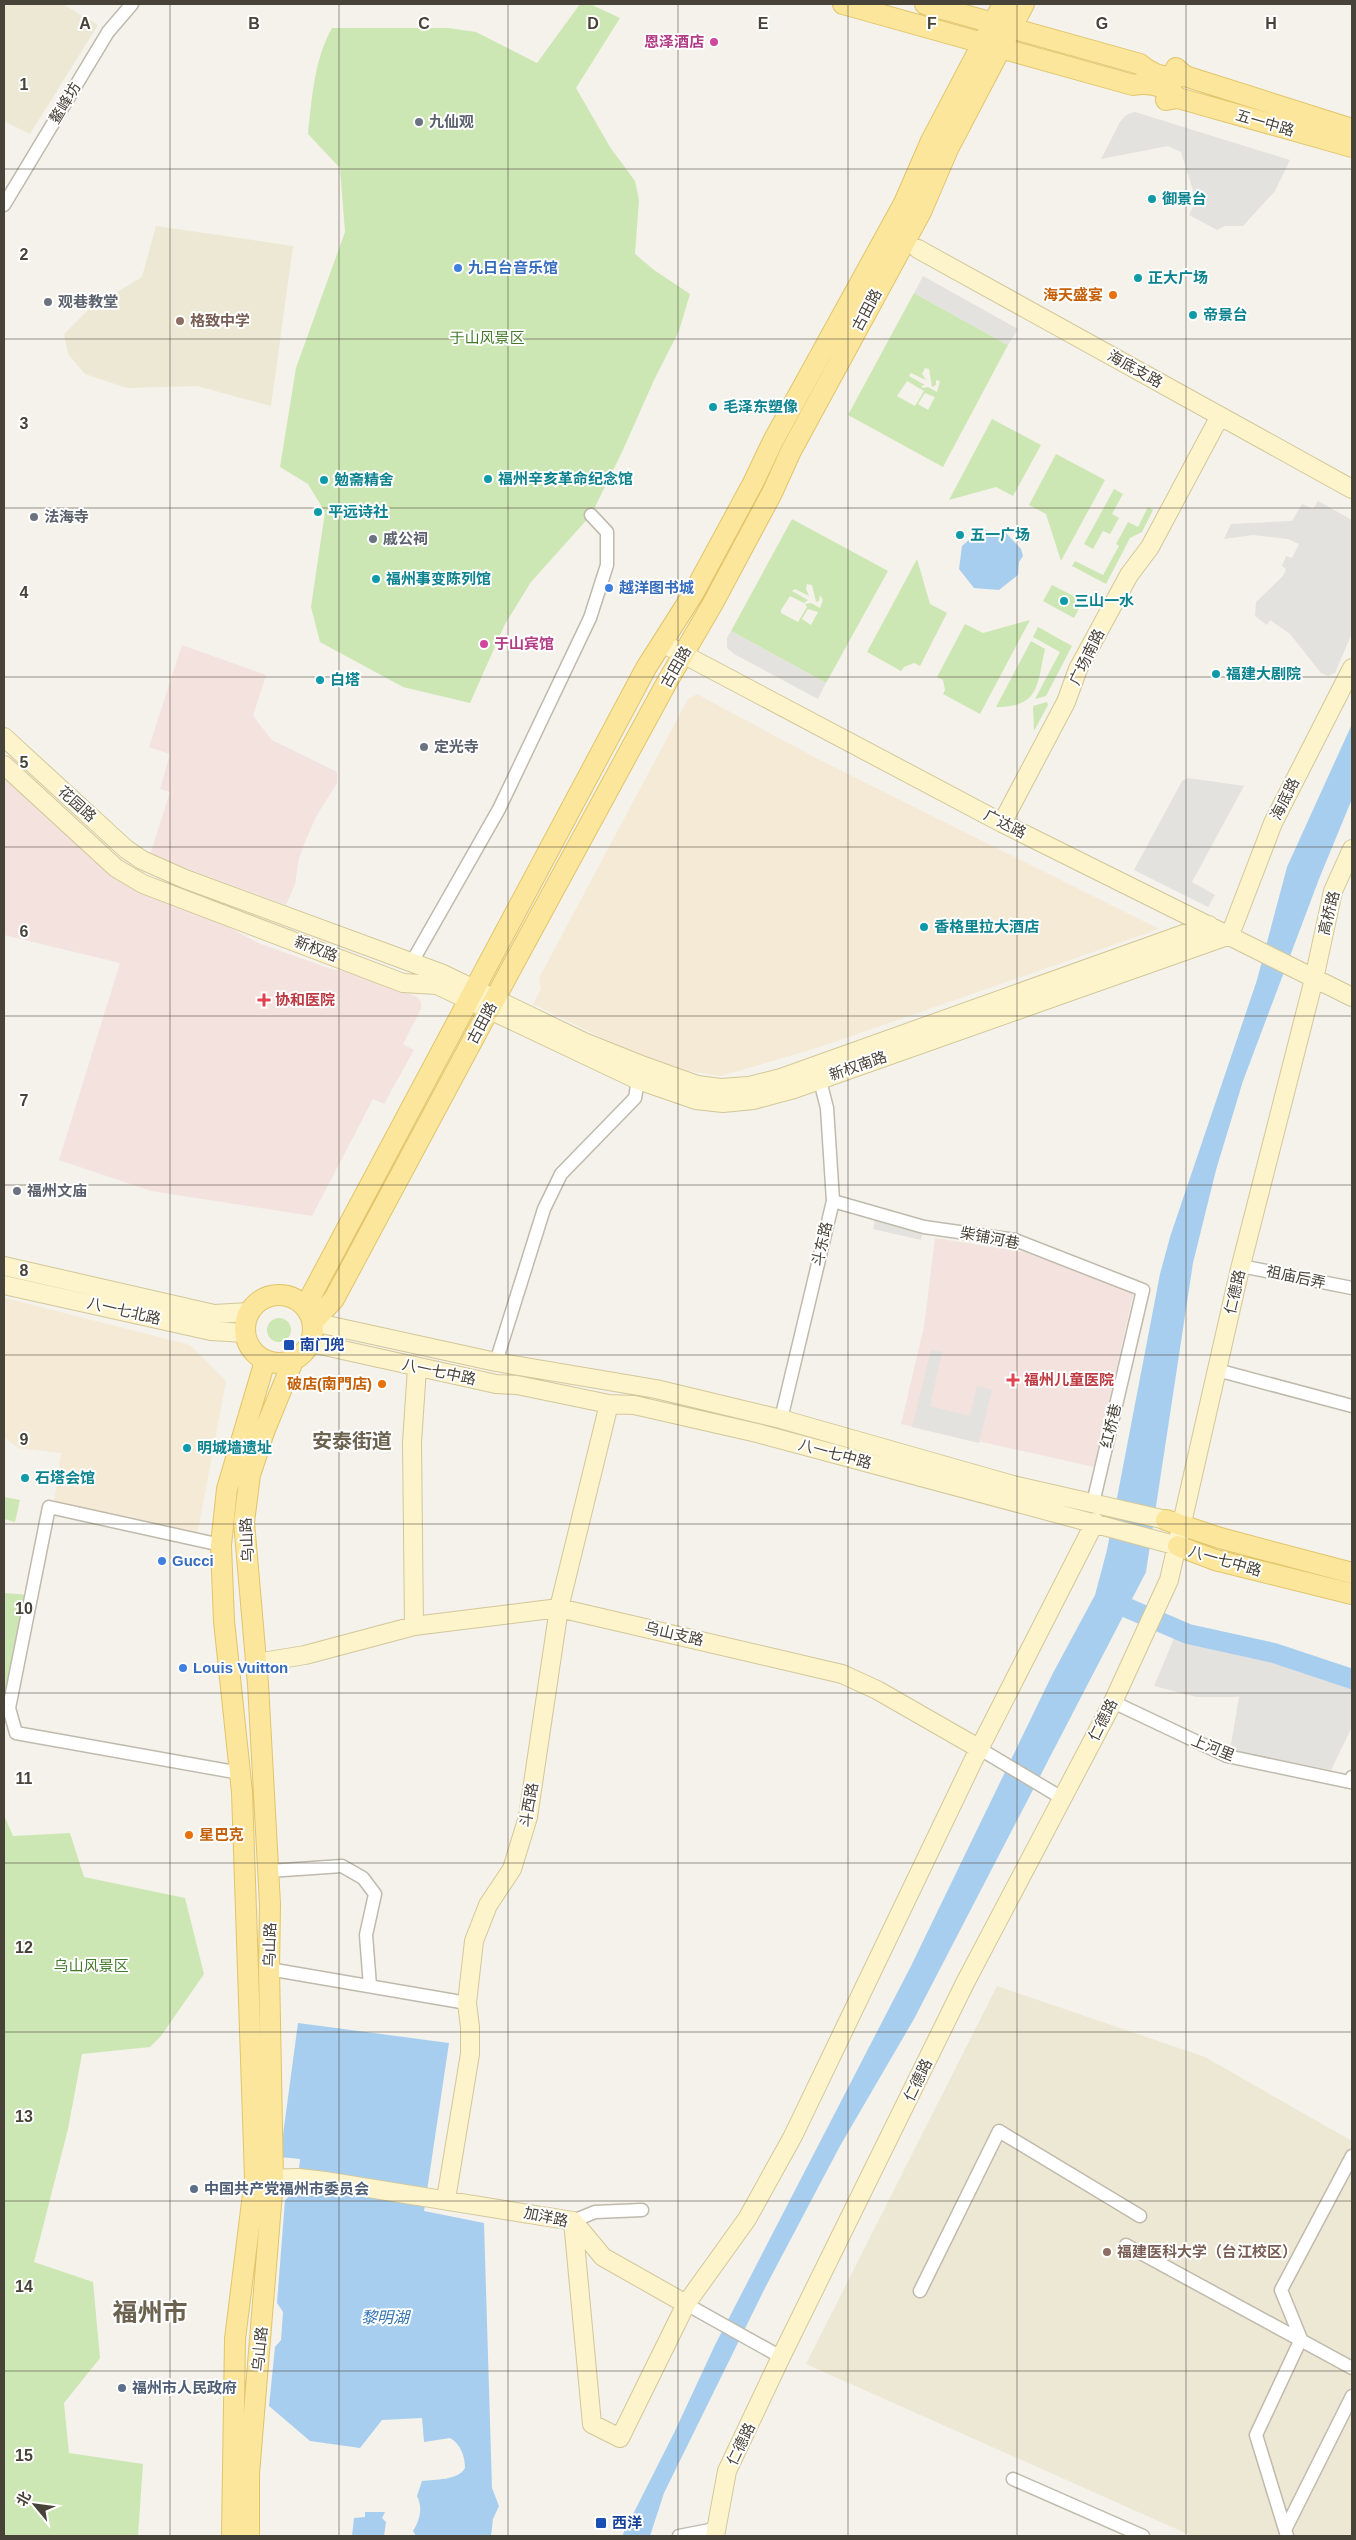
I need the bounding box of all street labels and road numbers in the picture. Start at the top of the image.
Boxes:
street label: 鳌峰坊 [46,79,83,126]
street label: 五一中路 [1234,106,1296,139]
street label: 古田路 [848,286,885,334]
street label: 海底支路 [1105,347,1166,391]
street label: 广场南路 [1066,626,1107,687]
street label: 古田路 [657,643,694,690]
street label: 海底路 [1267,775,1302,823]
street label: 花园路 [55,782,100,825]
street label: 广达路 [981,806,1029,841]
street label: 高桥路 [1315,889,1342,937]
street label: 新权路 [292,933,340,965]
street label: 古田路 [463,999,500,1047]
street label: 新权南路 [827,1048,889,1083]
street label: 斗东路 [808,1220,835,1268]
street label: 柴铺河巷 [959,1223,1021,1252]
street label: 祖庙后弄 [1265,1262,1327,1291]
street label: 仁德路 [1221,1268,1248,1316]
street label: 八一七北路 [86,1294,163,1327]
street label: 八一七中路 [401,1355,478,1388]
street label: 红桥巷 [1097,1402,1124,1450]
street label: 八一七中路 [797,1436,874,1471]
street label: 乌山路 [237,1517,256,1563]
street label: 八一七中路 [1187,1542,1264,1579]
street label: 乌山支路 [643,1618,705,1649]
street label: 仁德路 [1085,1696,1120,1744]
street label: 上河里 [1189,1731,1237,1764]
street label: 斗西路 [516,1781,541,1829]
street label: 乌山路 [261,1922,278,1968]
street label: 仁德路 [900,2056,935,2104]
street label: 加洋路 [522,2204,570,2230]
street label: 乌山路 [249,2326,270,2372]
street label: 仁德路 [723,2420,758,2468]

